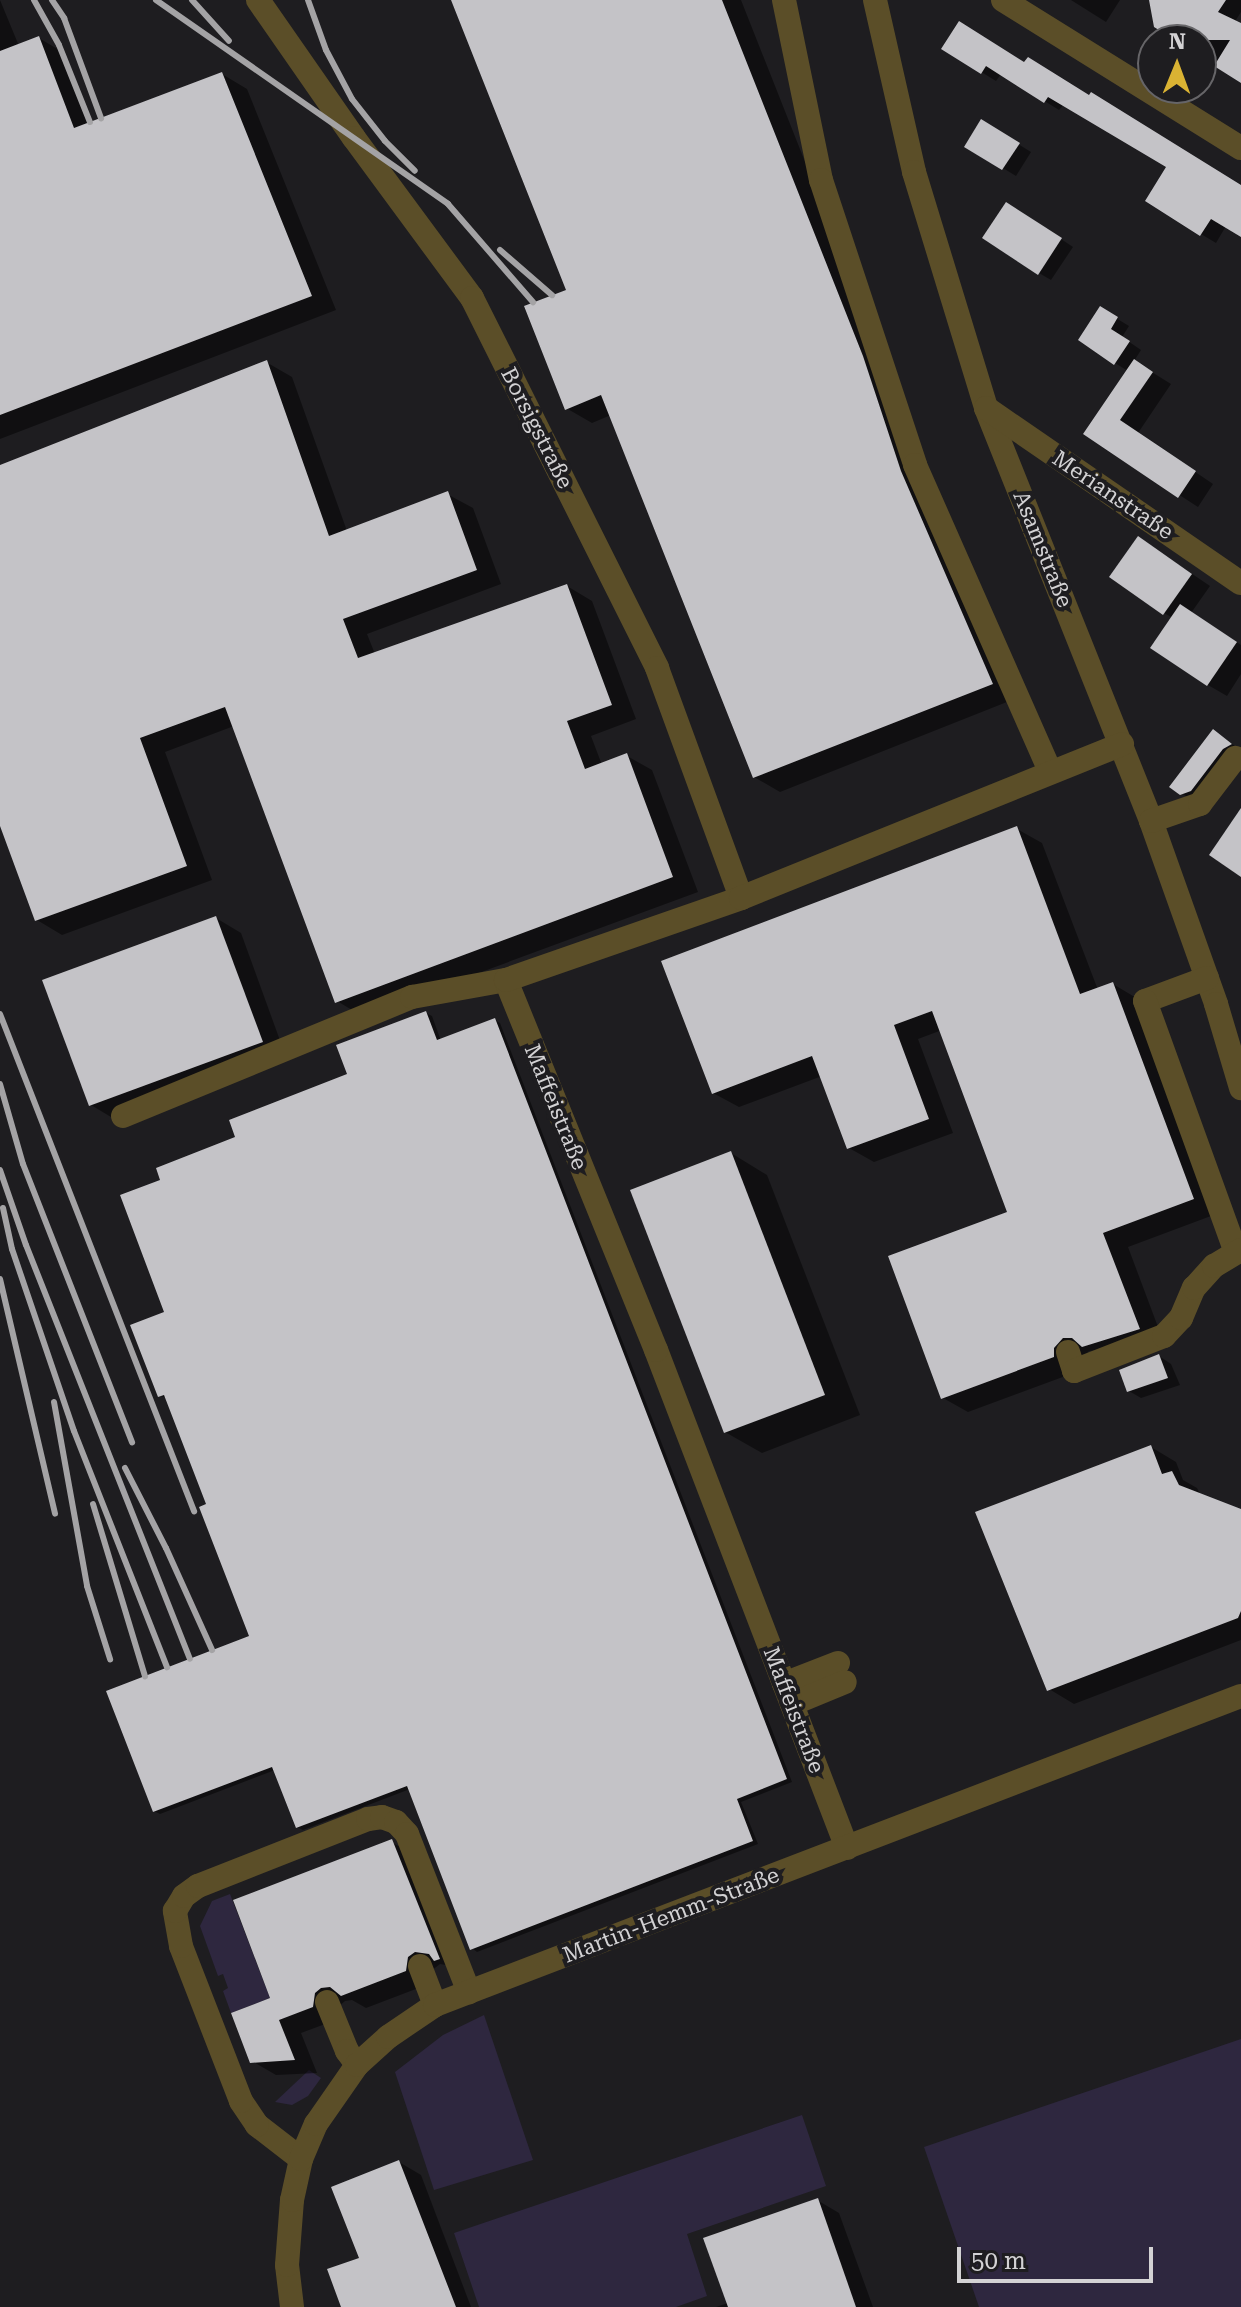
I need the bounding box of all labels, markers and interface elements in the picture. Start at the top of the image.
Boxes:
north arrow [1137,24,1217,104]
text: N [1169,29,1186,54]
street label: Borsigstraße [495,363,579,493]
street label: Merianstraße [1048,445,1178,545]
street label: Asamstraße [1008,487,1078,611]
street label: Maffeistraße [519,1040,593,1174]
street label: Maffeistraße [758,1643,830,1777]
street label: Martin-Hemm-Straße [559,1862,783,1968]
scale bar [961,2231,1157,2281]
text: 50 m [971,2247,1026,2275]

